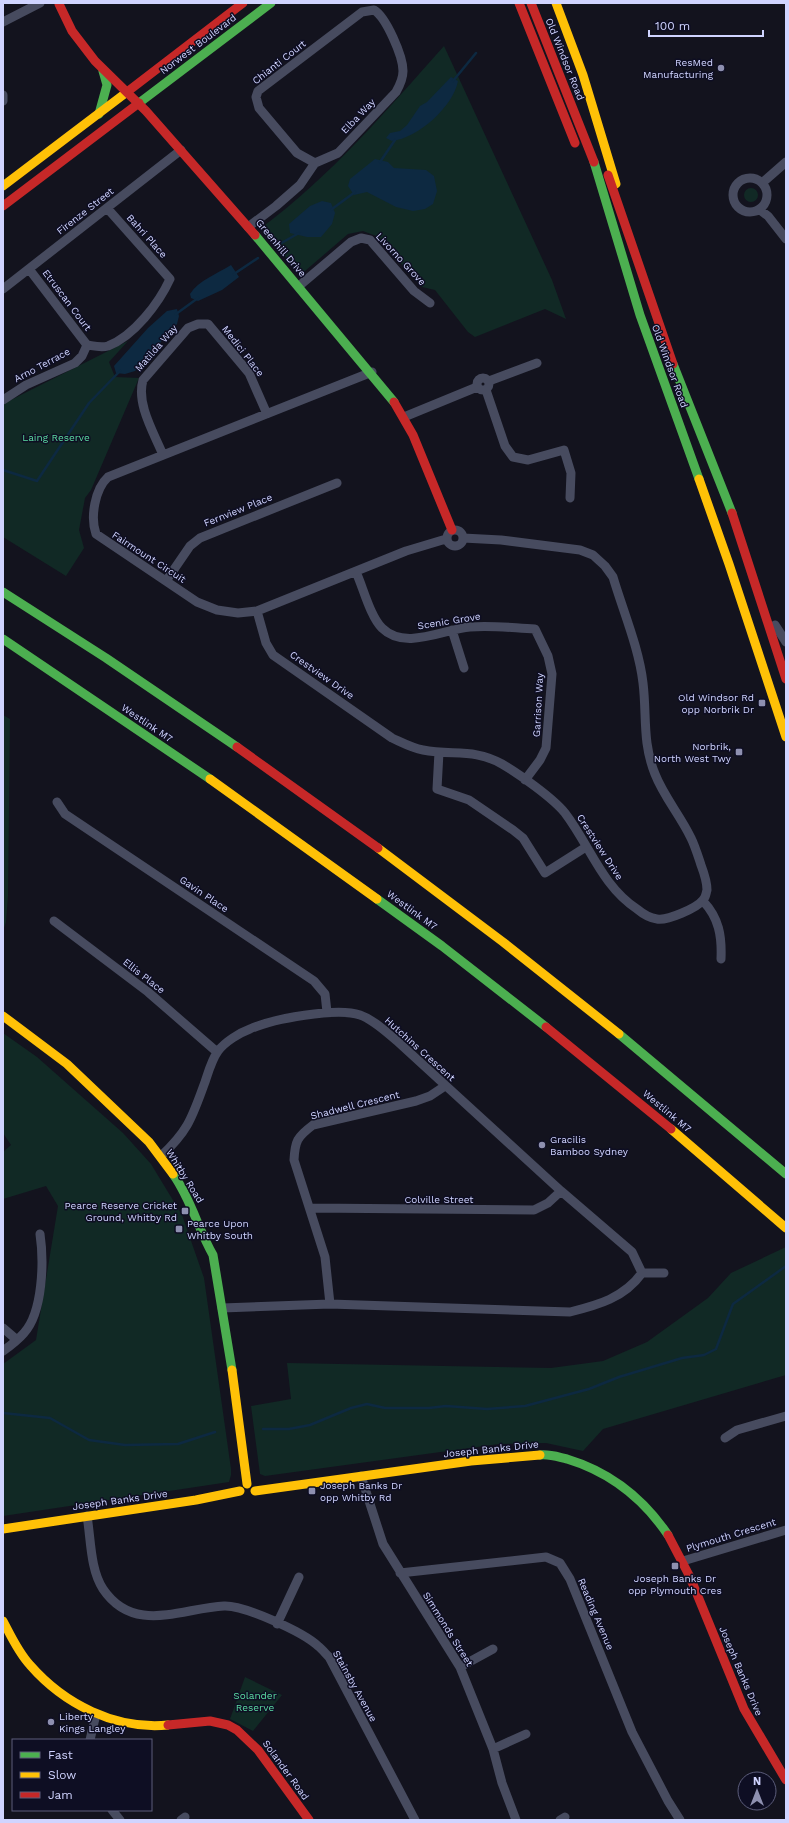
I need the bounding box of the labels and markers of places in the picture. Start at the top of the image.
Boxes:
place label: ResMed Manufacturing [643,57,714,80]
marker: ResMed Manufacturing [716,63,726,73]
place label: Old Windsor Rd opp Norbrik Dr [678,692,754,715]
marker: Old Windsor Rd opp Norbrik Dr [757,698,767,708]
place label: Norbrik, North West Twy [654,741,732,764]
marker: Norbrik, North West Twy [734,747,744,757]
place label: Gracilis Bamboo Sydney [550,1134,629,1157]
marker: Gracilis Bamboo Sydney [537,1140,547,1150]
place label: Pearce Reserve Cricket Ground, Whitby Rd [65,1200,178,1223]
marker: Pearce Reserve Cricket Ground, Whitby Rd [180,1206,190,1216]
place label: Pearce Upon Whitby South [187,1218,253,1241]
marker: Pearce Upon Whitby South [174,1224,184,1234]
place label: Joseph Banks Dr opp Whitby Rd [320,1480,402,1503]
marker: Joseph Banks Dr opp Whitby Rd [307,1486,317,1496]
marker: Joseph Banks Dr opp Plymouth Cres [670,1561,680,1571]
place label: Joseph Banks Dr opp Plymouth Cres [628,1573,722,1596]
place label: Liberty Kings Langley [59,1711,126,1734]
marker: Liberty Kings Langley [46,1717,56,1727]

